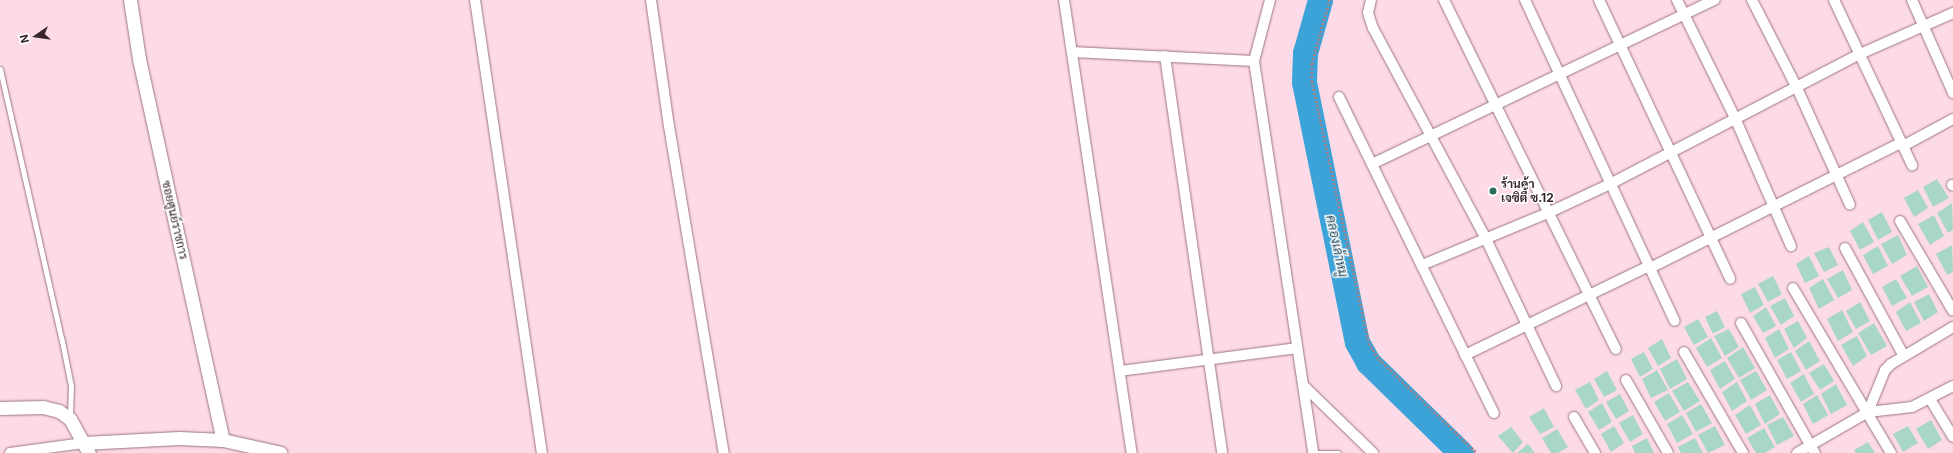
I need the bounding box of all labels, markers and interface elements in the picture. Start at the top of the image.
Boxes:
north arrow [16,16,56,56]
text: N [17,33,32,44]
place label: ร้านค้า เจซิตี้ ซ.12 [1501,177,1554,205]
street label: ซอยศูนย์ราชการ [159,179,191,261]
marker: ร้านค้า เจซิตี้ ซ.12 [1488,186,1498,196]
water label: คลองเล้าหมู [1323,214,1351,278]

